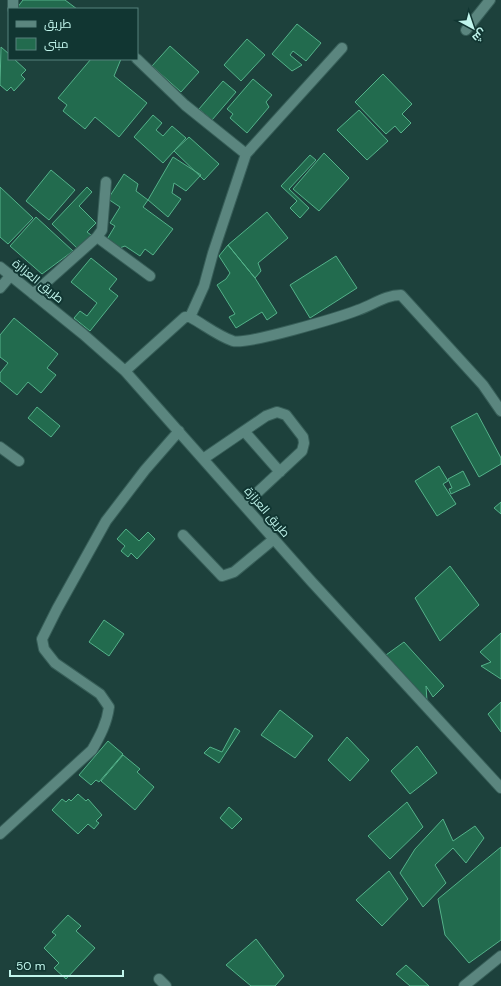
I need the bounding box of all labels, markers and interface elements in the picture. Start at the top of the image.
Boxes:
legend [8,8,138,60]
north arrow [453,8,493,48]
text: طريق [44,16,72,32]
text: ش [470,26,489,46]
text: مبنى [44,36,69,52]
street label: طريق العزازة [9,255,67,307]
street label: طريق العزازة [241,483,293,541]
scale bar [10,952,123,978]
text: 50 m [16,958,45,974]

